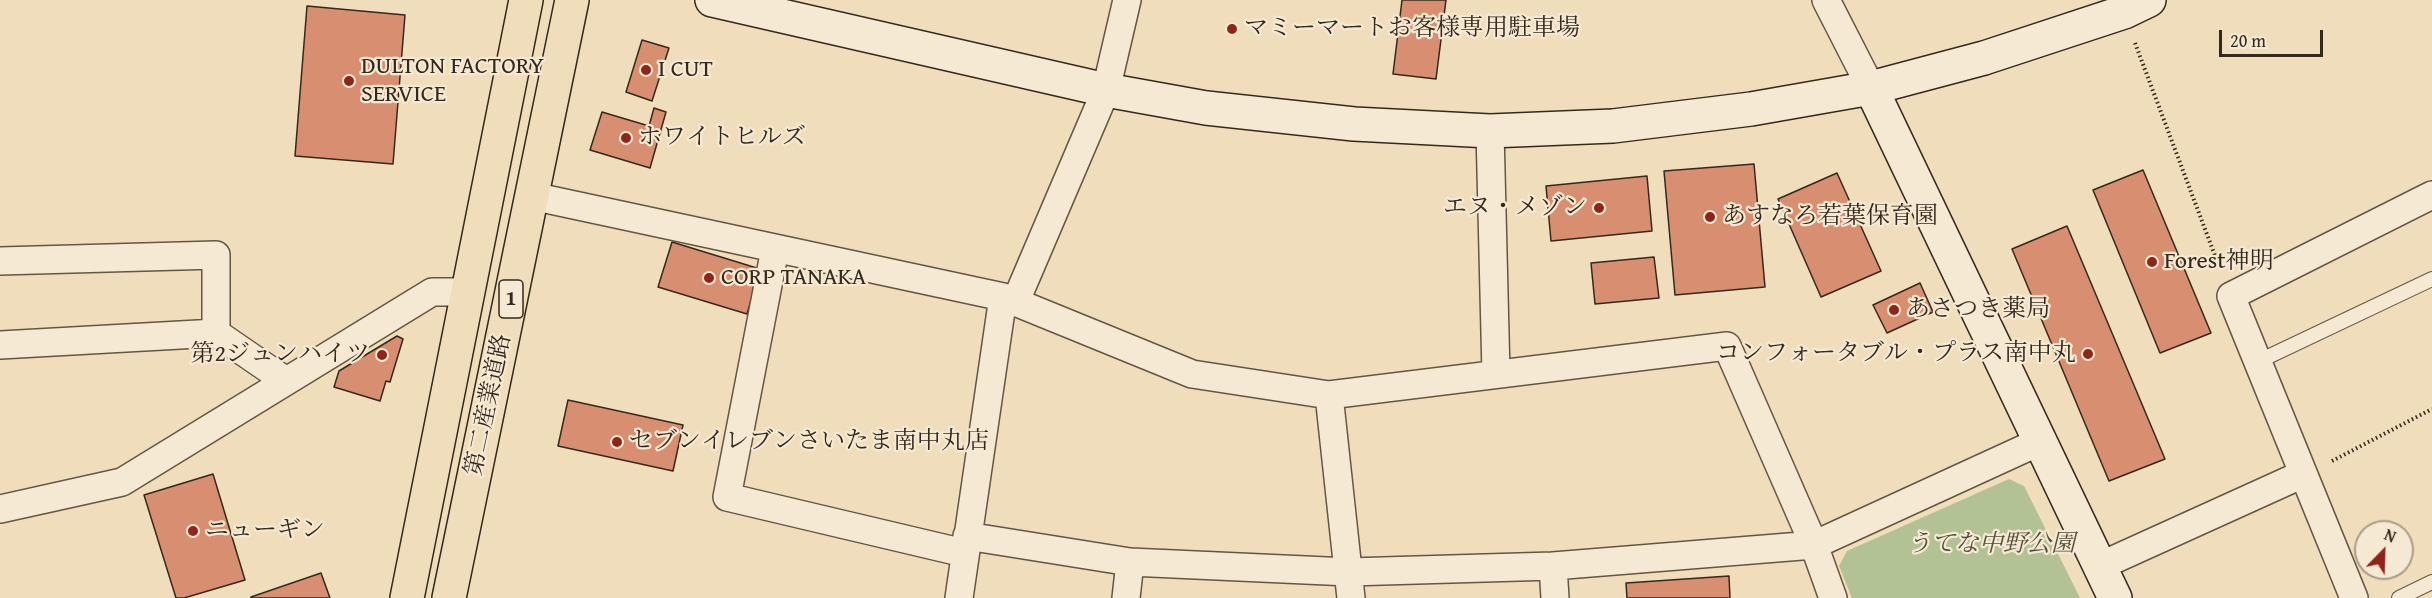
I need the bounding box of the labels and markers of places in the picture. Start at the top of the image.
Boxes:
place label: マミーマートお客様専用駐車場 [1244,15,1580,43]
marker: マミーマートお客様専用駐車場 [1225,22,1239,36]
place label: DULTON FACTORY SERVICE [361,53,544,109]
place label: I CUT [658,56,713,84]
marker: I CUT [639,63,653,77]
marker: DULTON FACTORY SERVICE [342,74,356,88]
place label: ホワイトヒルズ [638,124,806,152]
marker: ホワイトヒルズ [619,131,633,145]
place label: エヌ・メゾン [1443,194,1587,222]
marker: エヌ・メゾン [1592,201,1606,215]
place label: あすなろ若葉保育園 [1722,203,1938,231]
marker: あすなろ若葉保育園 [1703,210,1717,224]
place label: Forest神明 [2164,248,2274,276]
marker: Forest神明 [2145,255,2159,269]
place label: CORP TANAKA [721,264,866,292]
marker: CORP TANAKA [702,271,716,285]
place label: あさつき薬局 [1906,296,2050,324]
marker: あさつき薬局 [1887,303,1901,317]
place label: コンフォータブル・プラス南中丸 [1716,340,2076,368]
place label: 第2ジュンハイツ [190,341,370,369]
marker: コンフォータブル・プラス南中丸 [2081,347,2095,361]
marker: 第2ジュンハイツ [375,348,389,362]
place label: セブンイレブンさいたま南中丸店 [629,428,989,456]
marker: セブンイレブンさいたま南中丸店 [610,435,624,449]
place label: ニューギン [205,517,325,545]
marker: ニューギン [186,524,200,538]

